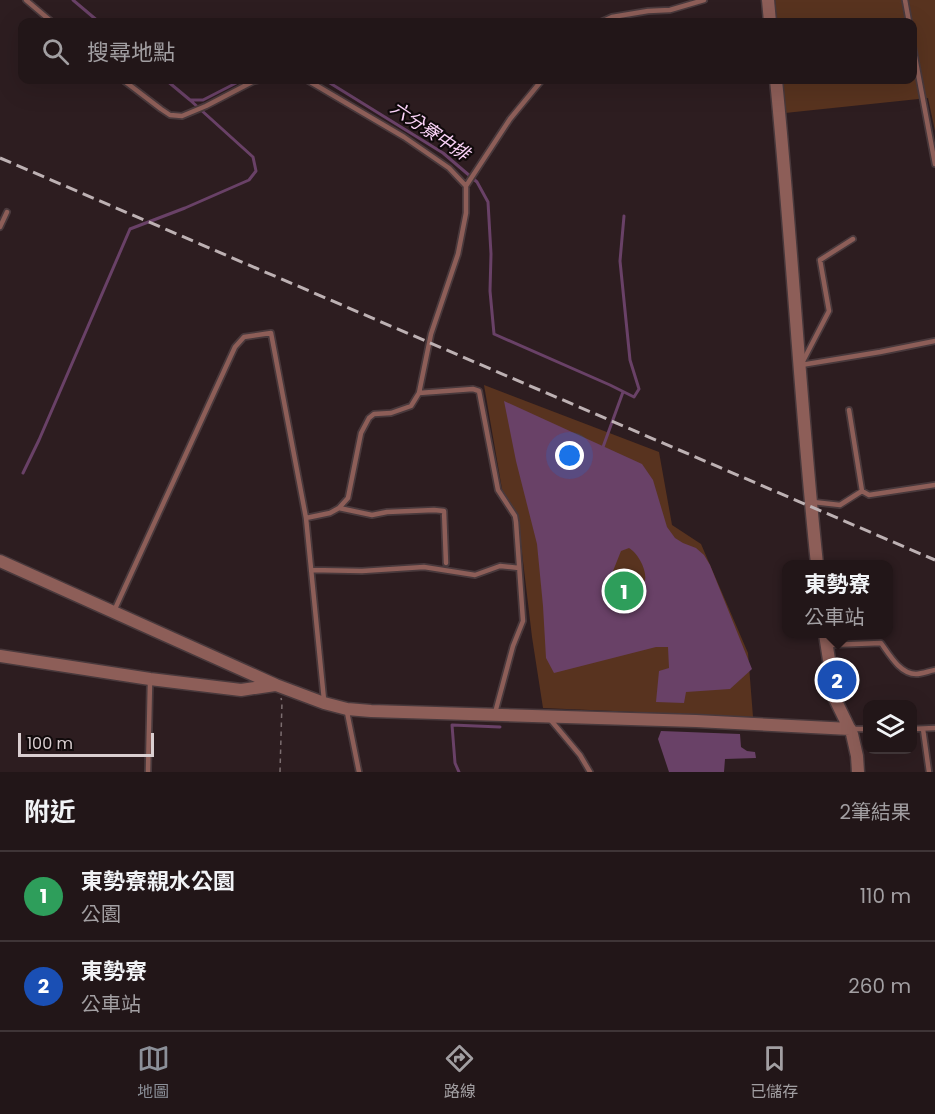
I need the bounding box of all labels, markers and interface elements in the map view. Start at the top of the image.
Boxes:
search box [18,18,917,84]
icon: search [39,35,72,68]
text: 搜尋地點 [87,37,175,68]
water label: 六分寮中排 [386,95,476,167]
your location [555,441,584,470]
popup [782,560,893,638]
pin: 1 [604,568,644,614]
text: 東勢寮 [804,569,871,600]
text: 公車站 [804,603,864,631]
pin: 2 [818,658,856,702]
map controls [863,700,917,754]
button: layers [863,700,917,754]
scale bar [18,730,154,758]
text: 100 m [27,732,73,755]
text: 附近 [24,794,76,830]
text: 2筆結果 [840,798,911,826]
text: 東勢寮親水公園 [81,866,235,897]
text: 1 [40,882,47,910]
text: 110 m [860,882,911,910]
text: 公園 [81,900,121,928]
text: 東勢寮 [81,956,147,987]
text: 2 [38,972,49,1000]
text: 260 m [848,972,911,1000]
text: 公車站 [81,990,141,1018]
tab: 地圖 [137,1042,170,1104]
tab: 路線 [443,1042,476,1104]
tab: 已儲存 [750,1042,798,1104]

